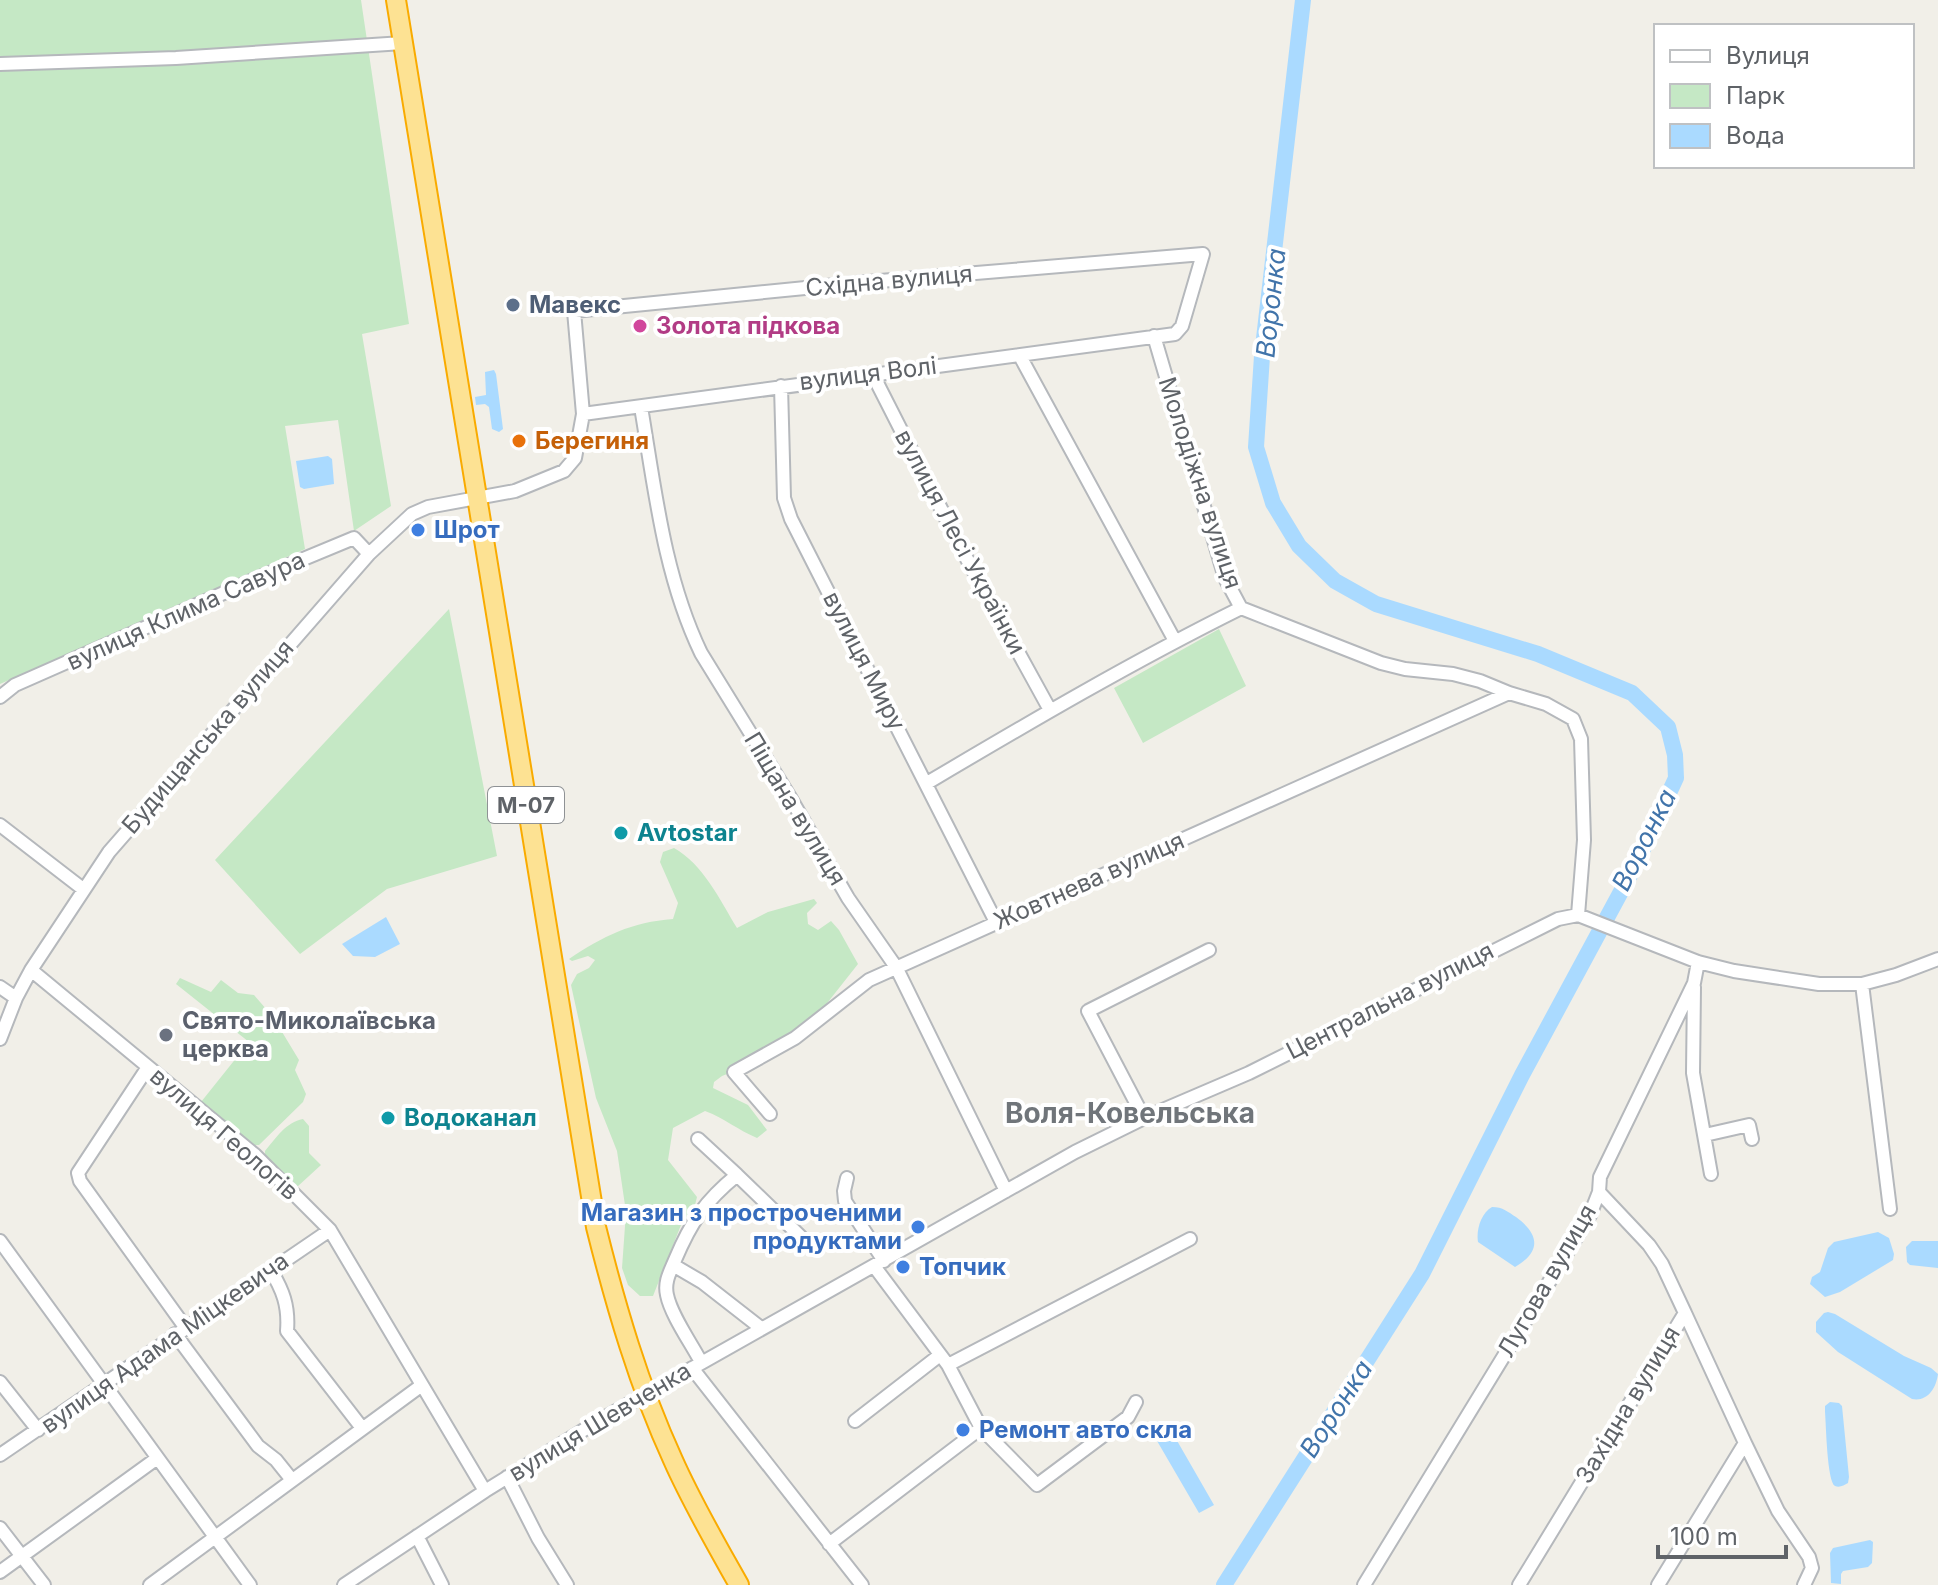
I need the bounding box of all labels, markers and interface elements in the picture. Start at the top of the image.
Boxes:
legend [1654,24,1914,168]
text: Вулиця [1726,41,1810,70]
text: Парк [1726,81,1785,110]
text: Вода [1726,121,1785,150]
water label: Воронка [1249,247,1292,359]
street label: Східна вулиця [804,259,974,302]
place label: Мавекс [529,290,621,319]
marker: Мавекс [504,296,522,314]
place label: Золота підкова [656,311,840,340]
marker: Золота підкова [631,317,649,335]
street label: вулиця Волі [798,351,938,396]
street label: Молодіжна вулиця [1153,373,1248,592]
street label: вулиця Лесі Українки [889,425,1032,659]
place label: Берегиня [535,426,649,455]
marker: Берегиня [510,432,528,450]
place label: Шрот [434,515,500,544]
marker: Шрот [409,521,427,539]
street label: вулиця Клима Савура [62,545,309,676]
street label: вулиця Миру [817,587,912,735]
street label: Будищанська вулиця [116,634,300,839]
street label: Піщана вулиця [738,727,852,891]
water label: Воронка [1605,784,1682,896]
road number: М-07 [488,787,564,823]
place label: Avtostar [637,818,738,847]
marker: Avtostar [612,824,630,842]
street label: Жовтнева вулиця [989,826,1189,936]
street label: Центральна вулиця [1281,936,1498,1065]
place label: Свято-Миколаївська церква [182,1006,436,1063]
marker: Свято-Миколаївська церква [157,1026,175,1044]
street label: вулиця Геологів [144,1061,304,1206]
district label: Воля-Ковельська [1005,1096,1255,1130]
place label: Водоканал [404,1103,537,1132]
marker: Водоканал [379,1109,397,1127]
place label: Магазин з простроченими продуктами [581,1198,902,1255]
street label: Лугова вулиця [1491,1199,1602,1362]
marker: Магазин з простроченими продуктами [909,1218,927,1236]
street label: вулиця Адама Міцкевича [35,1246,294,1439]
place label: Топчик [919,1252,1006,1281]
marker: Топчик [894,1258,912,1276]
street label: Західна вулиця [1569,1321,1686,1489]
water label: Воронка [1293,1354,1378,1463]
street label: вулиця Шевченка [503,1356,696,1487]
place label: Ремонт авто скла [979,1415,1192,1444]
marker: Ремонт авто скла [954,1421,972,1439]
scale bar [1658,1509,1786,1559]
text: 100 m [1670,1522,1738,1551]

